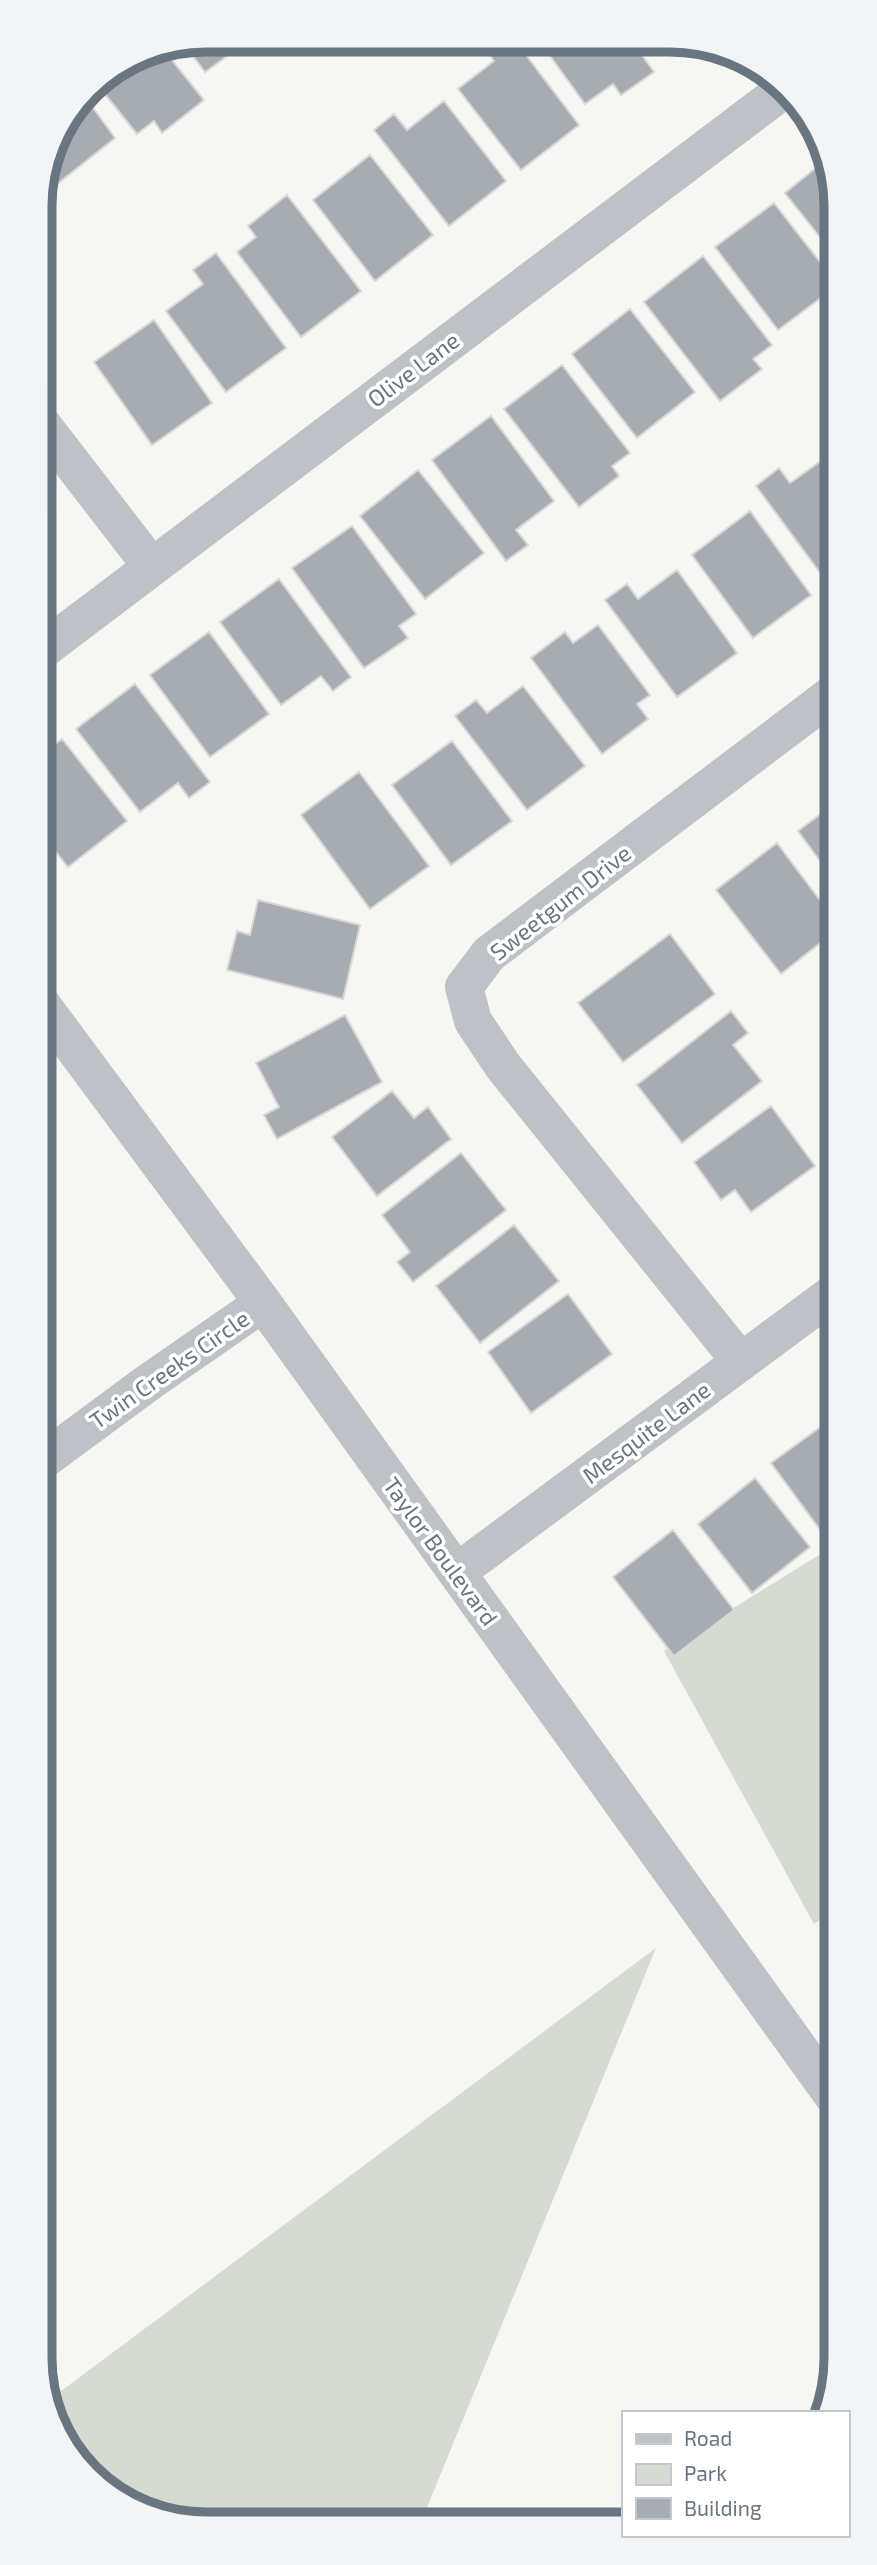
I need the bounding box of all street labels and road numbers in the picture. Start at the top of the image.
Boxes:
street label: Olive Lane [362,325,464,413]
street label: Sweetgum Drive [484,838,636,966]
street label: Twin Creeks Circle [84,1304,254,1434]
street label: Mesquite Lane [577,1375,715,1489]
street label: Taylor Boulevard [378,1472,504,1630]

